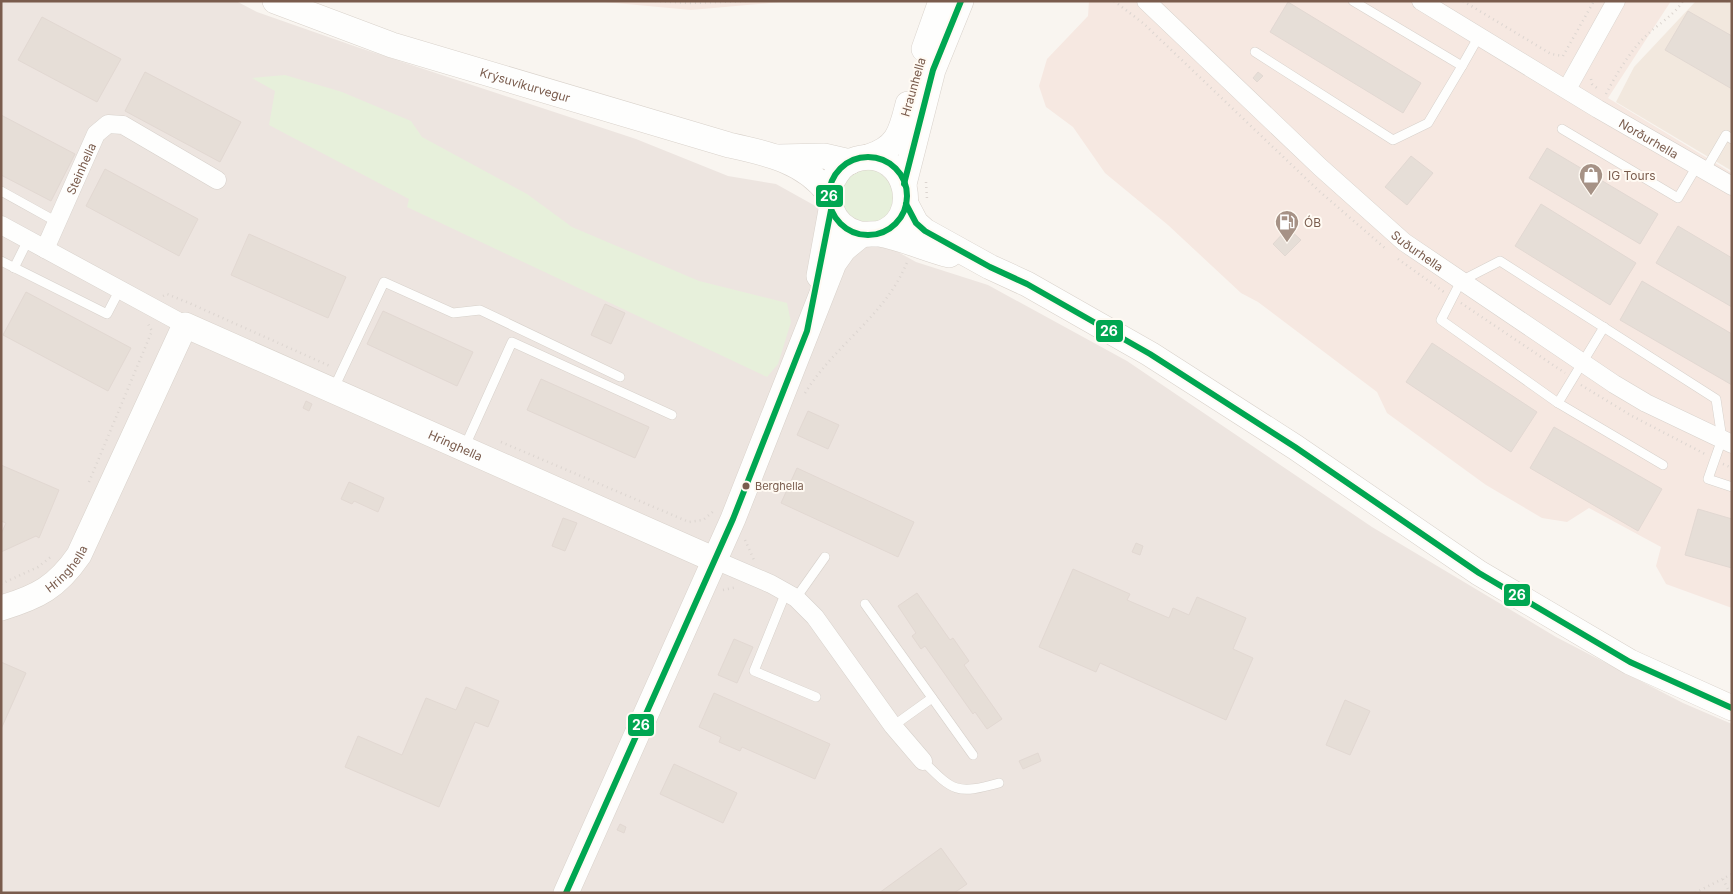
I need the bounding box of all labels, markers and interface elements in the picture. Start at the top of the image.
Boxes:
street label: Hraunhella [897,56,929,118]
street label: Krýsuvíkurvegur [478,64,573,105]
street label: Norðurhella [1616,115,1681,161]
street label: Steinhella [63,140,99,197]
shop icon: IG Tours [1578,162,1604,196]
place label: IG Tours [1608,168,1656,183]
line badge: 26 [815,184,844,208]
text: 26 [820,187,838,204]
fuel station icon: ÓB [1274,209,1300,243]
place label: ÓB [1304,215,1321,230]
street label: Suðurhella [1388,227,1446,274]
line badge: 26 [1095,319,1124,343]
text: 26 [1100,322,1118,339]
street label: Hringhella [426,426,485,464]
place label: Berghella [755,479,804,493]
marker: Berghella [741,481,751,491]
street label: Hringhella [42,543,90,595]
line badge: 26 [1503,583,1531,607]
text: 26 [1508,586,1526,603]
line badge: 26 [627,713,655,737]
text: 26 [632,716,650,733]

